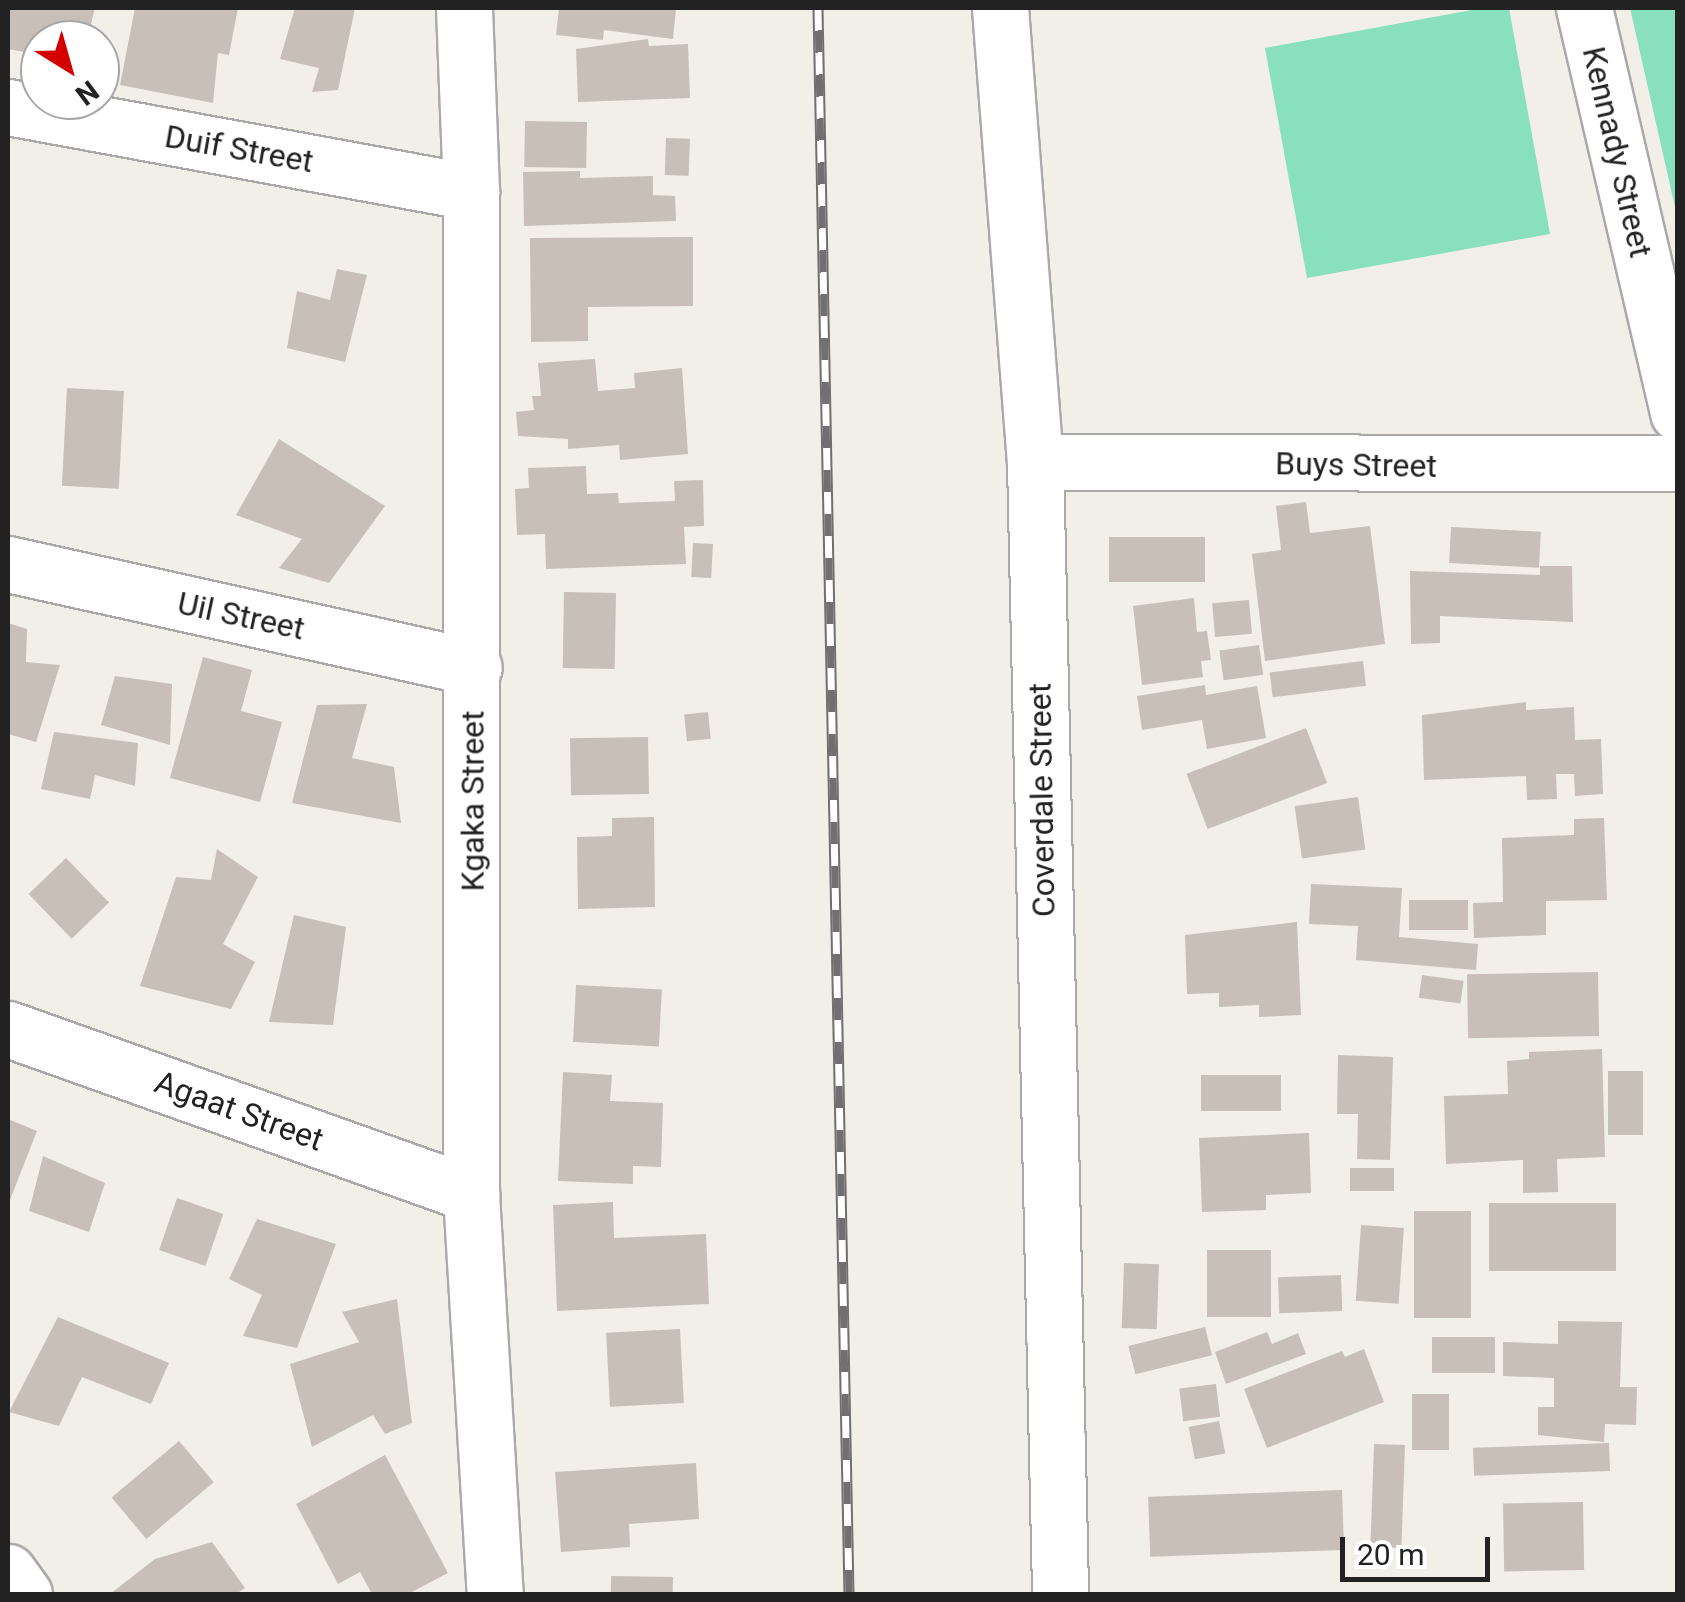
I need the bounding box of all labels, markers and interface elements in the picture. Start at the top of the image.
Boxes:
north arrow [20,20,120,120]
street label: Kennady Street [1574,43,1660,261]
text: N [69,74,105,112]
street label: Duif Street [162,117,316,181]
street label: Buys Street [1275,444,1437,486]
street label: Uil Street [174,584,308,648]
street label: Coverdale Street [1021,683,1063,917]
street label: Kgaka Street [454,710,492,892]
street label: Agaat Street [150,1063,328,1159]
scale bar [1345,1517,1495,1579]
text: 20 m [1357,1537,1424,1572]

